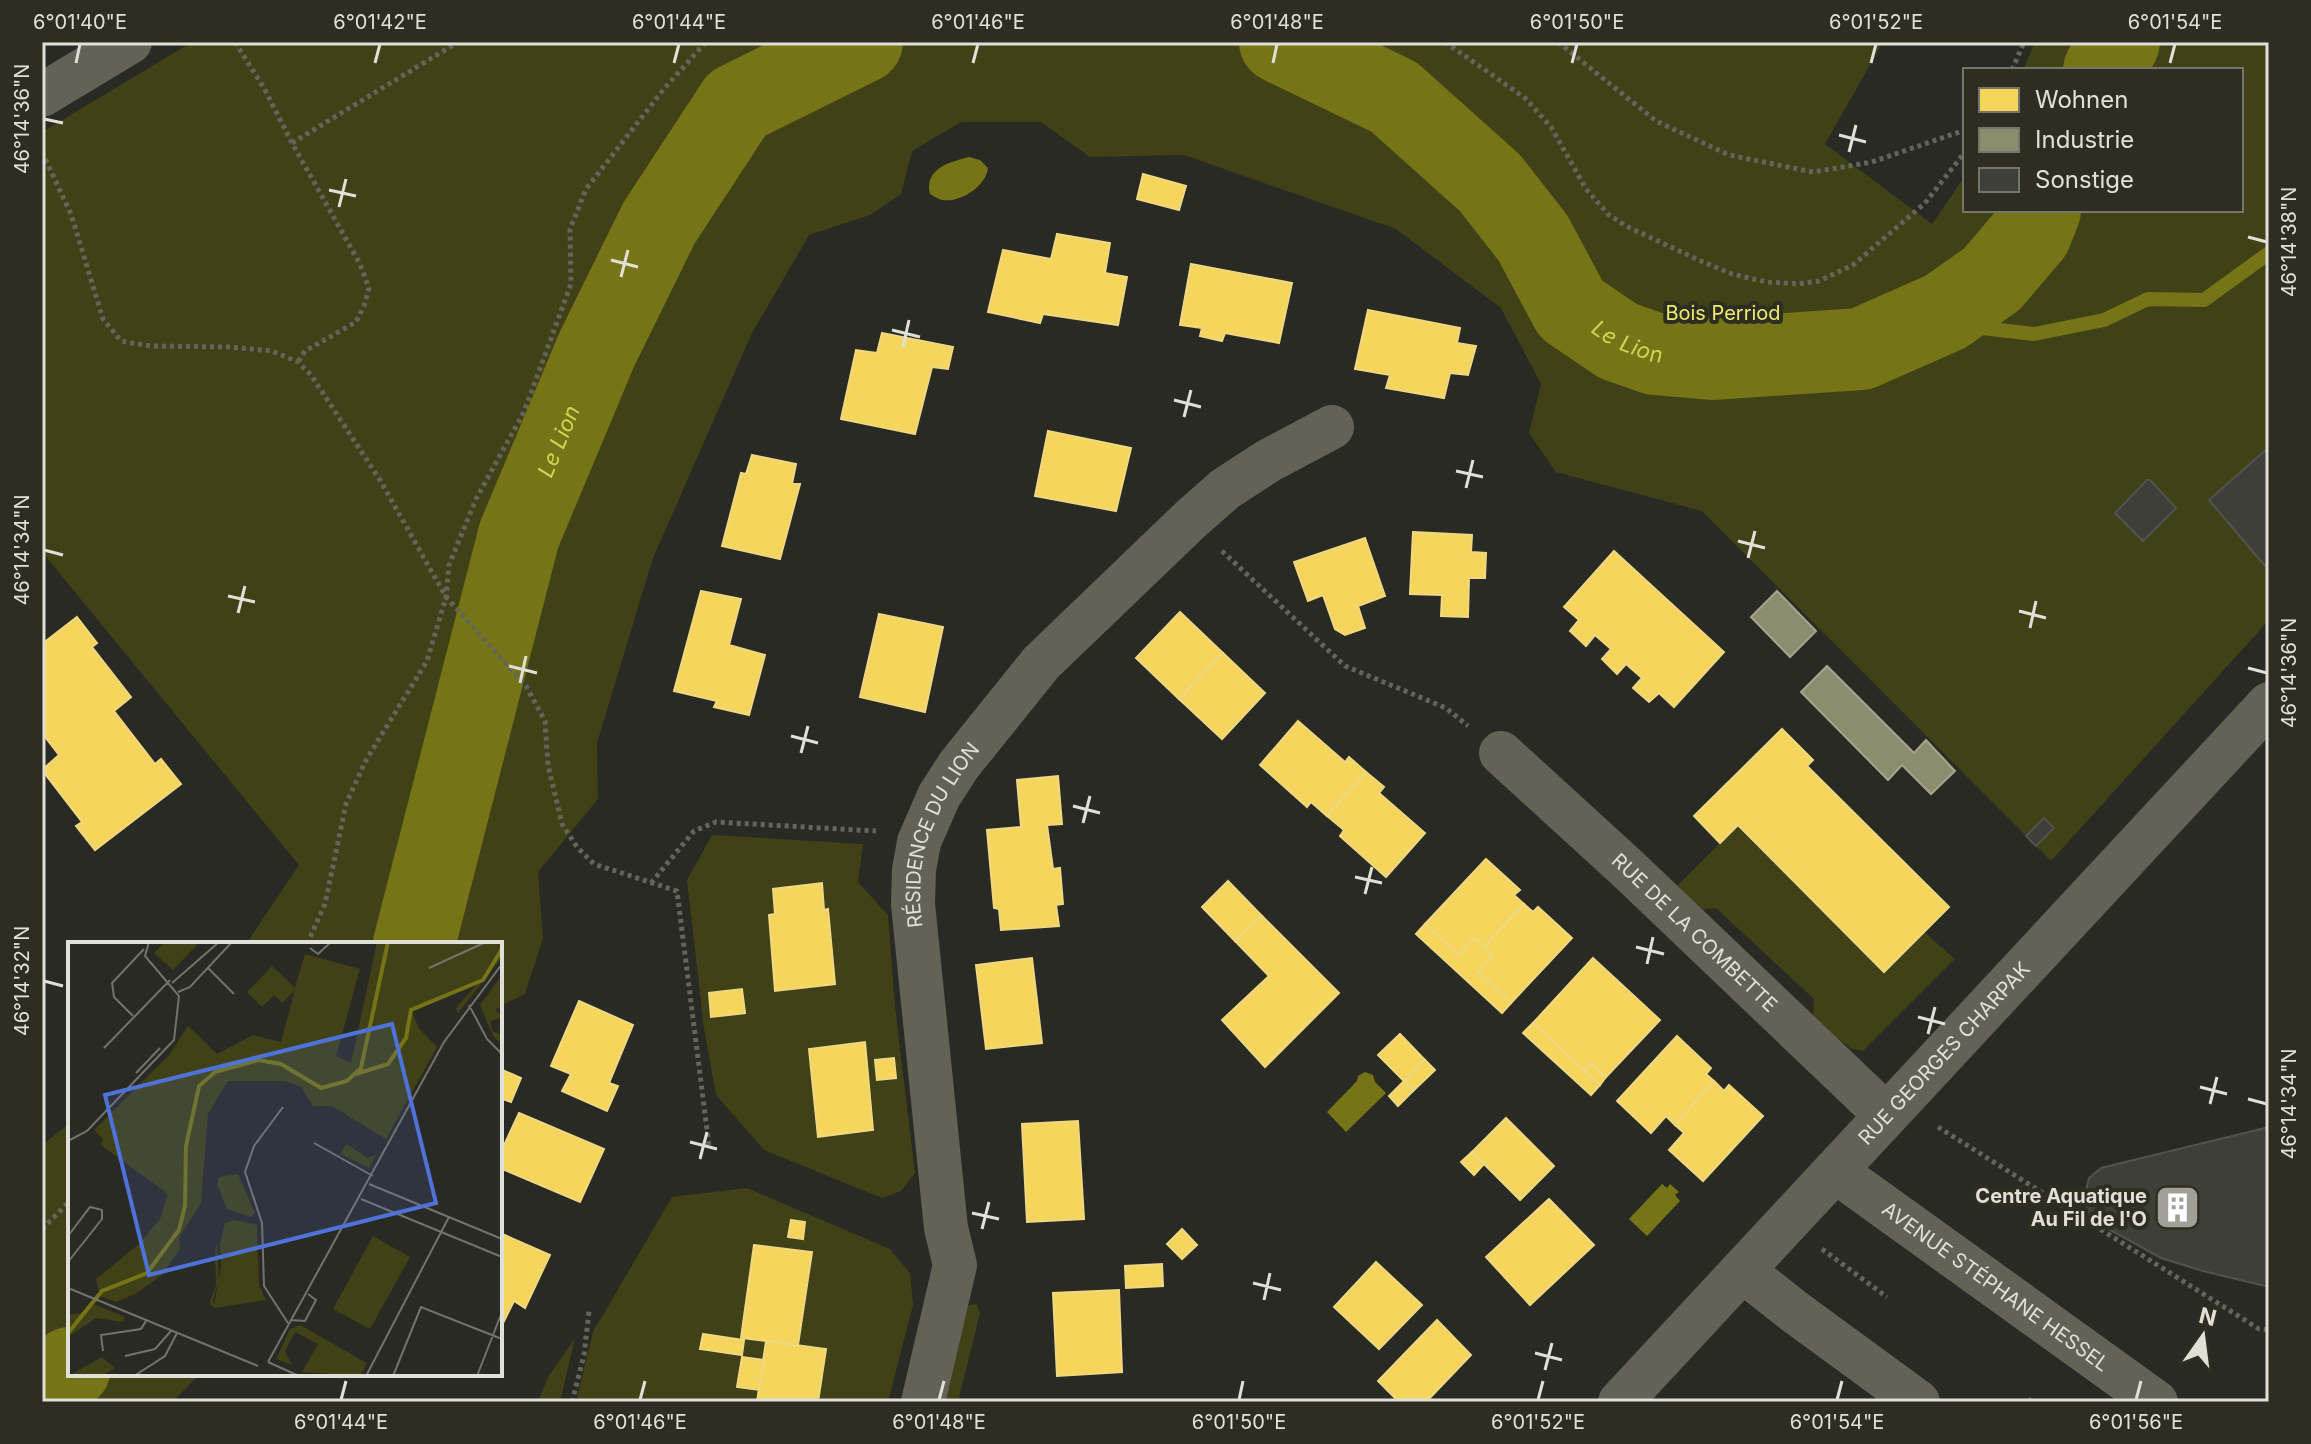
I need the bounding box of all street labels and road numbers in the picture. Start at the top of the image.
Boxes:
street label: RÉSIDENCE DU LION [900,738,984,929]
street label: RUE DE LA COMBETTE [1607,848,1782,1017]
street label: RUE GEORGES CHARPAK [1853,957,2035,1150]
street label: AVENUE STÉPHANE HESSEL [1878,1197,2114,1376]

